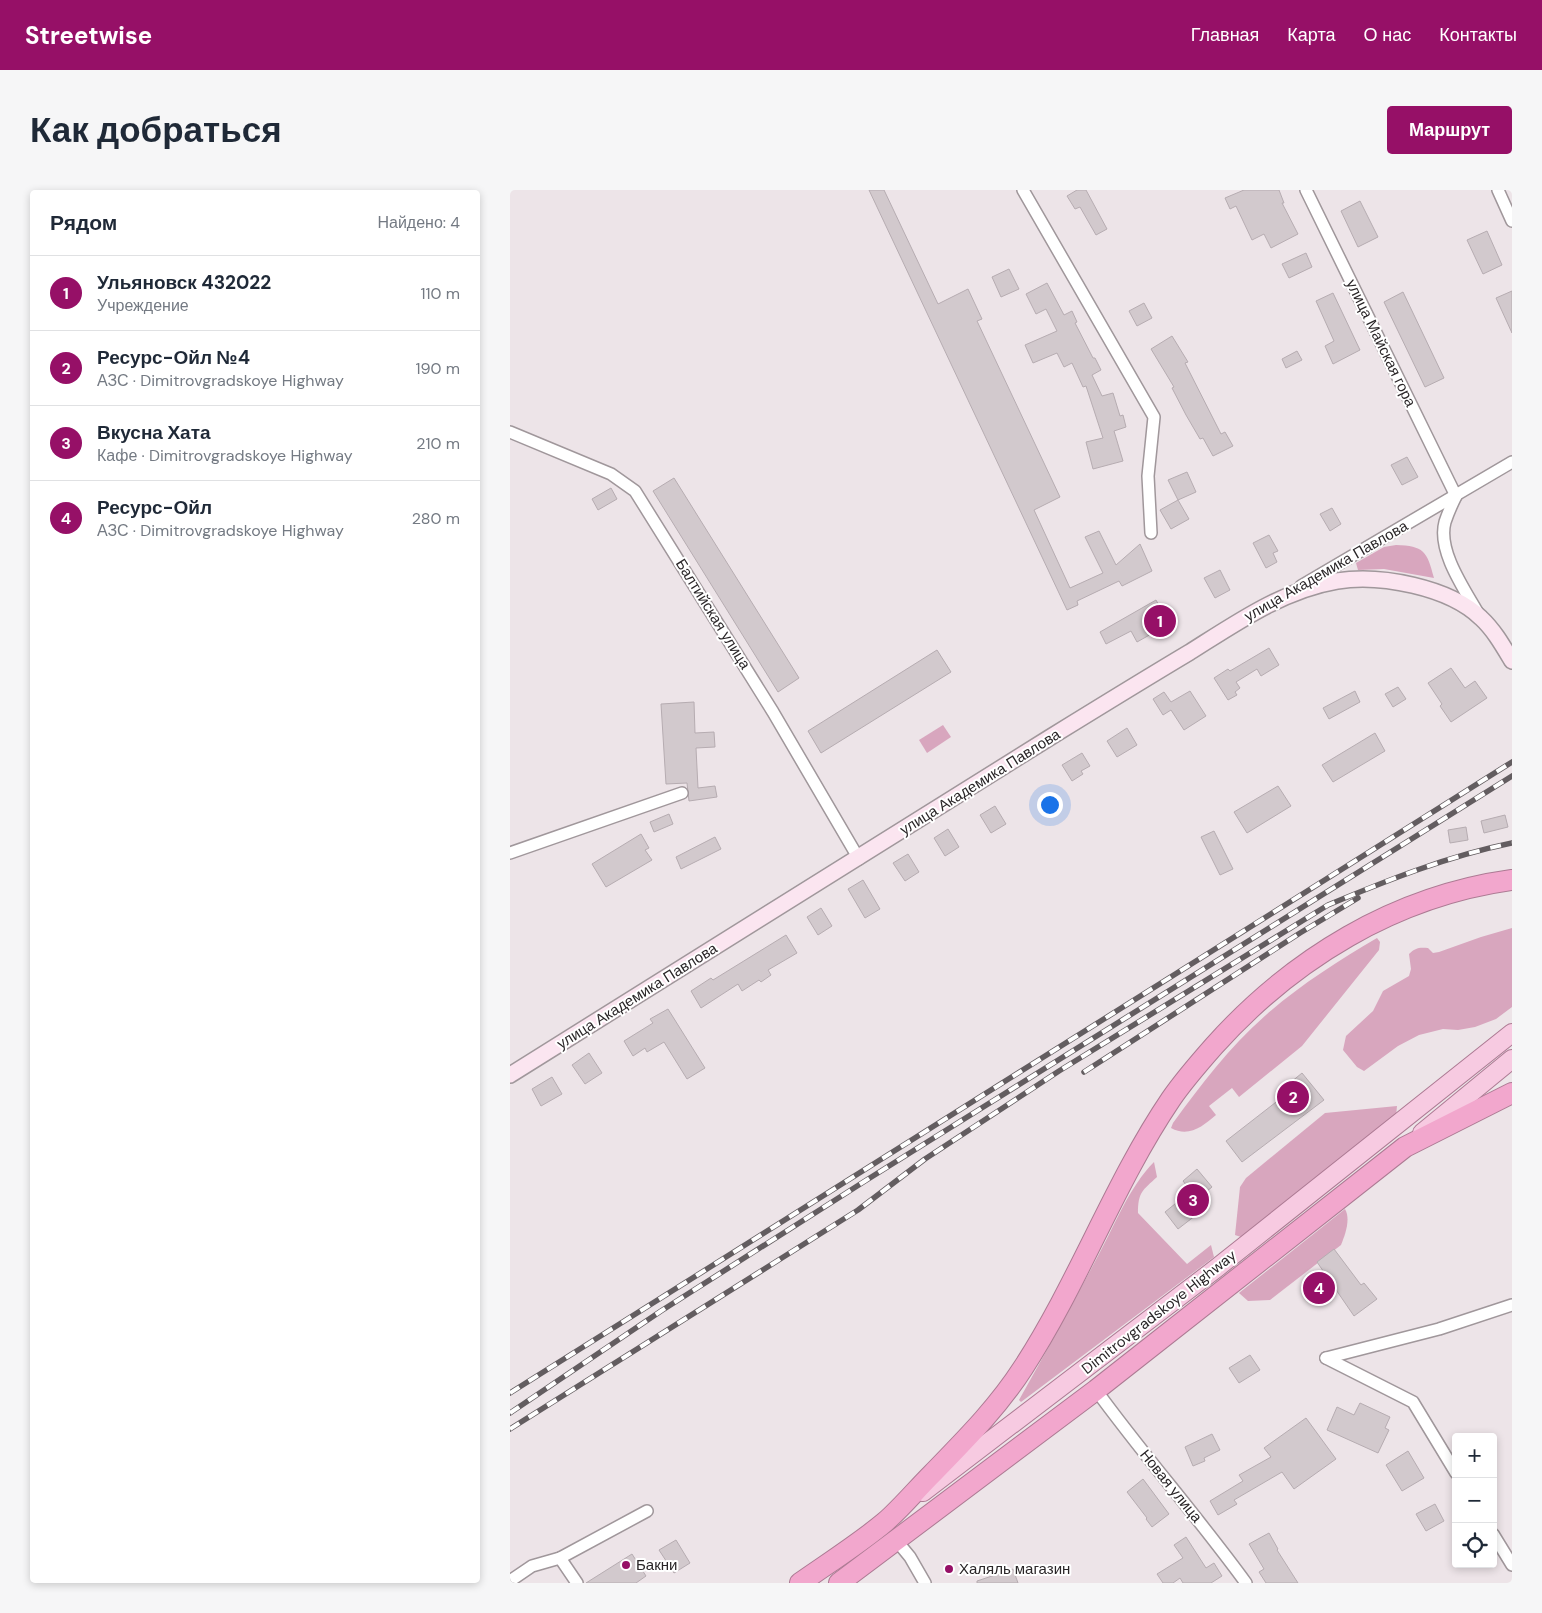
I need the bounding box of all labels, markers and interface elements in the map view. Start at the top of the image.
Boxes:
text: Streetwise [25,20,152,51]
text: Главная [1191,23,1259,47]
text: Карта [1287,23,1336,47]
text: О нас [1364,23,1411,47]
text: Контакты [1439,23,1517,47]
button: Маршрут [1387,106,1512,154]
text: Как добраться [30,107,282,153]
text: Рядом [50,209,117,237]
text: Найдено: 4 [377,212,460,233]
text: Ульяновск 432022 [97,270,271,295]
street label: улица Майская гора [1341,276,1421,411]
text: 1 [63,283,69,304]
text: 110 m [421,283,460,304]
text: Учреждение [97,295,189,316]
text: Ресурс-Ойл №4 [97,345,250,370]
text: 2 [61,358,71,379]
text: 190 m [416,358,460,379]
text: АЗС · Dimitrovgradskoye Highway [97,370,344,391]
text: Вкусна Хата [97,420,211,445]
text: 3 [61,433,71,454]
text: 210 m [416,433,460,454]
text: Кафе · Dimitrovgradskoye Highway [97,445,353,466]
text: Ресурс-Ойл [97,495,212,520]
text: 4 [61,508,71,529]
text: 280 m [412,508,460,529]
street label: улица Академика Павлова [1241,516,1412,626]
text: АЗС · Dimitrovgradskoye Highway [97,520,344,541]
street label: Балтийская улица [671,555,755,674]
pin: 1 [1144,602,1176,640]
street label: улица Академика Павлова [896,724,1065,840]
your location [1037,792,1063,818]
street label: улица Академика Павлова [553,938,722,1054]
pin: 2 [1277,1078,1309,1116]
pin: 3 [1177,1181,1209,1219]
street label: Dimitrovgradskoye Highway [1078,1245,1241,1379]
pin: 4 [1303,1269,1335,1307]
map controls [1452,1433,1497,1568]
button: + [1452,1433,1497,1478]
street label: Новая улица [1135,1445,1207,1527]
button: − [1452,1478,1497,1523]
button: locate [1452,1523,1497,1568]
place label: Бакни [636,1555,677,1575]
marker: Бакни [620,1559,632,1571]
place label: Халяль магазин [959,1559,1070,1579]
marker: Халяль магазин [943,1563,955,1575]

